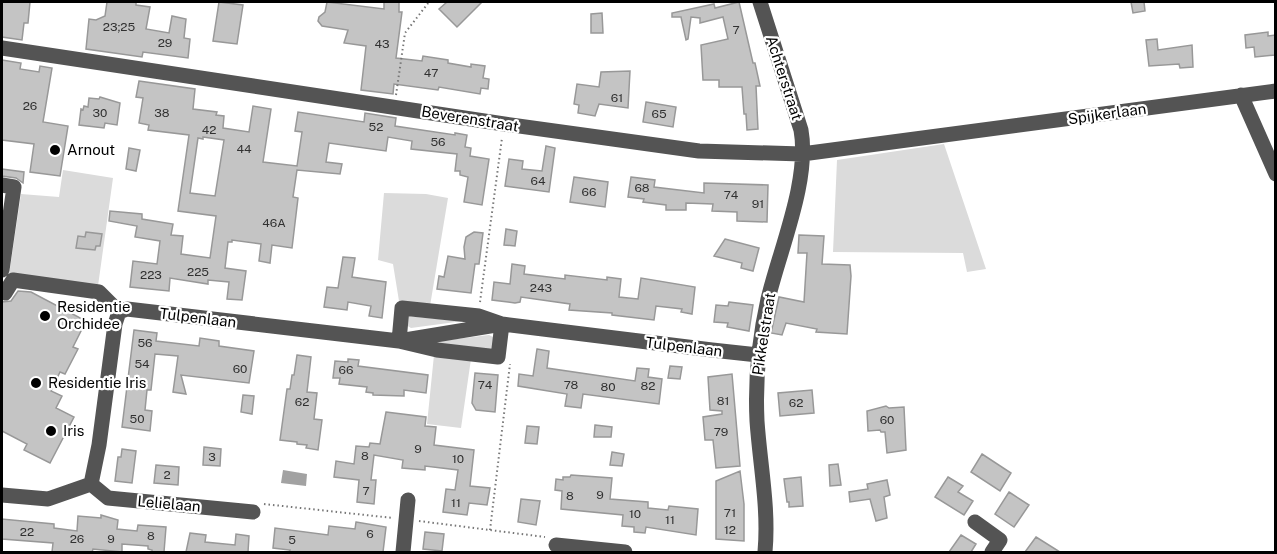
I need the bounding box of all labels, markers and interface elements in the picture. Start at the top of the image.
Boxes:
house number: 23;25 [103,20,136,34]
house number: 7 [732,23,740,37]
street label: Achterstraat [763,34,806,122]
house number: 29 [158,36,172,50]
house number: 43 [374,37,390,51]
house number: 47 [424,66,438,80]
house number: 61 [611,91,623,105]
house number: 26 [23,99,37,113]
street label: Spijkerlaan [1067,100,1147,127]
street label: Beverenstraat [420,102,520,135]
house number: 30 [93,106,107,120]
house number: 38 [154,106,170,120]
house number: 65 [651,107,667,121]
house number: 52 [369,120,383,134]
house number: 42 [202,123,216,137]
house number: 56 [430,135,446,149]
place label: Arnout [67,141,115,158]
house number: 44 [236,142,252,156]
marker: Arnout [48,143,62,157]
house number: 64 [531,174,546,188]
house number: 68 [634,181,650,195]
house number: 66 [582,185,596,199]
house number: 74 [724,188,739,202]
house number: 91 [752,197,764,211]
house number: 46A [262,216,286,230]
house number: 225 [187,265,209,279]
house number: 223 [140,268,162,282]
house number: 243 [530,281,552,295]
street label: Pikkelstraat [749,291,778,377]
place label: Residentie Orchidee [57,298,130,332]
street label: Tulpenlaan [159,304,237,331]
marker: Residentie Orchidee [38,309,52,323]
street label: Tulpenlaan [645,333,723,360]
house number: 56 [137,336,153,350]
house number: 54 [134,357,150,371]
house number: 60 [233,362,247,376]
house number: 66 [339,363,353,377]
place label: Residentie Iris [48,374,146,391]
marker: Residentie Iris [29,376,43,390]
house number: 74 [478,378,493,392]
house number: 78 [564,378,579,392]
house number: 82 [641,379,655,393]
house number: 80 [600,380,616,394]
house number: 81 [717,394,729,408]
house number: 62 [295,395,309,409]
house number: 62 [789,396,803,410]
house number: 50 [129,412,145,426]
house number: 60 [880,413,894,427]
place label: Iris [63,422,84,439]
marker: Iris [44,424,58,438]
house number: 79 [714,425,728,439]
house number: 9 [414,442,422,456]
house number: 8 [361,449,369,463]
house number: 3 [208,450,216,464]
house number: 10 [452,452,464,466]
house number: 2 [163,468,171,482]
house number: 7 [362,484,370,498]
house number: 9 [596,488,604,502]
house number: 8 [566,489,574,503]
street label: Lelielaan [137,492,201,515]
house number: 11 [451,496,461,510]
house number: 71 [724,506,736,520]
house number: 10 [629,507,641,521]
house number: 11 [665,513,675,527]
house number: 12 [724,523,736,537]
house number: 22 [20,525,34,539]
house number: 6 [366,527,374,541]
house number: 8 [147,529,155,543]
house number: 26 [70,532,84,546]
house number: 9 [107,532,115,546]
house number: 5 [288,533,296,547]

